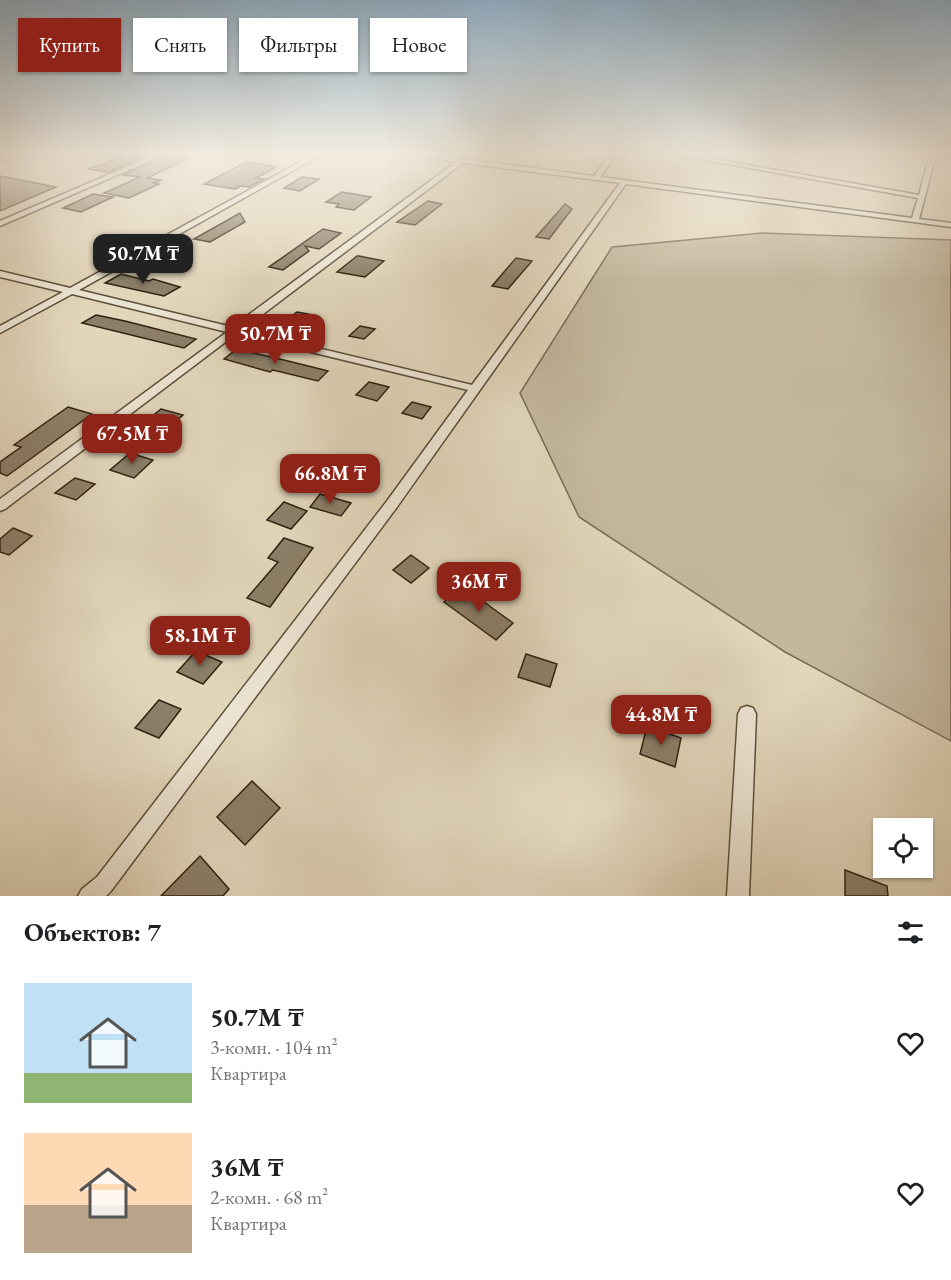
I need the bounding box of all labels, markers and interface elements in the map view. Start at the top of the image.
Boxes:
chip: Купить [18,18,121,72]
chip: Снять [133,18,227,72]
chip: Фильтры [239,18,358,72]
chip: Новое [370,18,467,72]
pin: 50.7M ₸ [88,234,198,285]
text: 50.7M ₸ [107,240,179,266]
pin: 50.7M ₸ [220,314,330,365]
text: 50.7M ₸ [239,320,311,346]
pin: 67.5M ₸ [77,414,187,465]
text: 67.5M ₸ [96,420,168,446]
pin: 66.8M ₸ [275,454,385,505]
text: 66.8M ₸ [294,460,366,486]
pin: 36M ₸ [437,562,521,613]
text: 36M ₸ [451,568,507,594]
pin: 58.1M ₸ [145,616,255,667]
text: 58.1M ₸ [164,622,236,648]
pin: 44.8M ₸ [606,695,716,746]
text: 44.8M ₸ [625,701,697,727]
map controls [873,818,933,878]
button: locate [873,818,933,878]
text: Объектов: 7 [24,915,161,949]
icon: filters [894,916,927,949]
text: 50.7M ₸ [210,1000,304,1034]
icon: home [72,1007,144,1079]
icon: heart [894,1027,927,1060]
text: 3-комн. · 104 m² [210,1034,338,1060]
text: Квартира [210,1060,287,1086]
text: 36M ₸ [210,1150,283,1184]
icon: home [72,1157,144,1229]
icon: heart [894,1177,927,1210]
text: 2-комн. · 68 m² [210,1184,328,1210]
text: Квартира [210,1210,287,1236]

